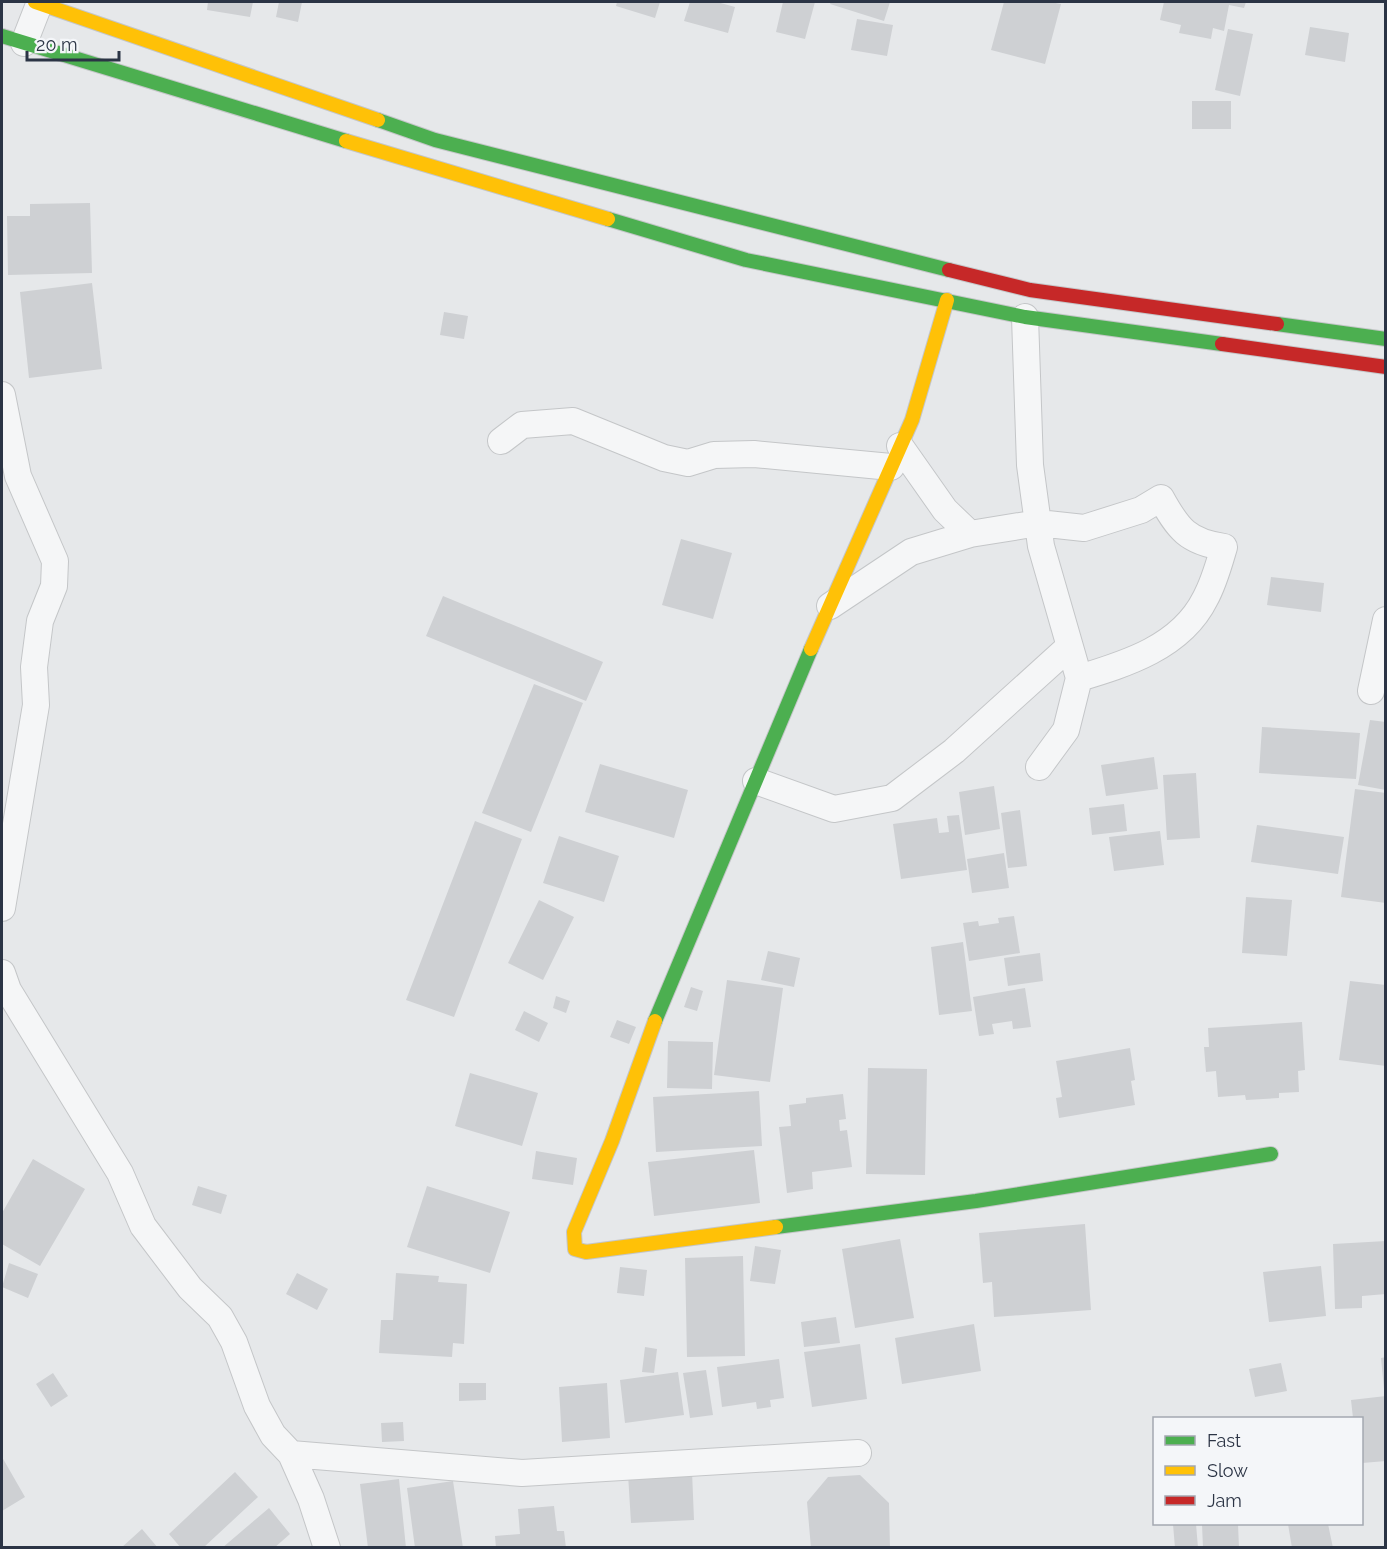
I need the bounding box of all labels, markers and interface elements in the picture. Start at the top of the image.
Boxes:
scale bar [27,24,118,62]
text: 20 m [36,34,78,55]
legend [1153,1417,1363,1525]
text: Fast [1207,1430,1241,1451]
text: Slow [1207,1460,1248,1481]
text: Jam [1207,1490,1242,1511]

